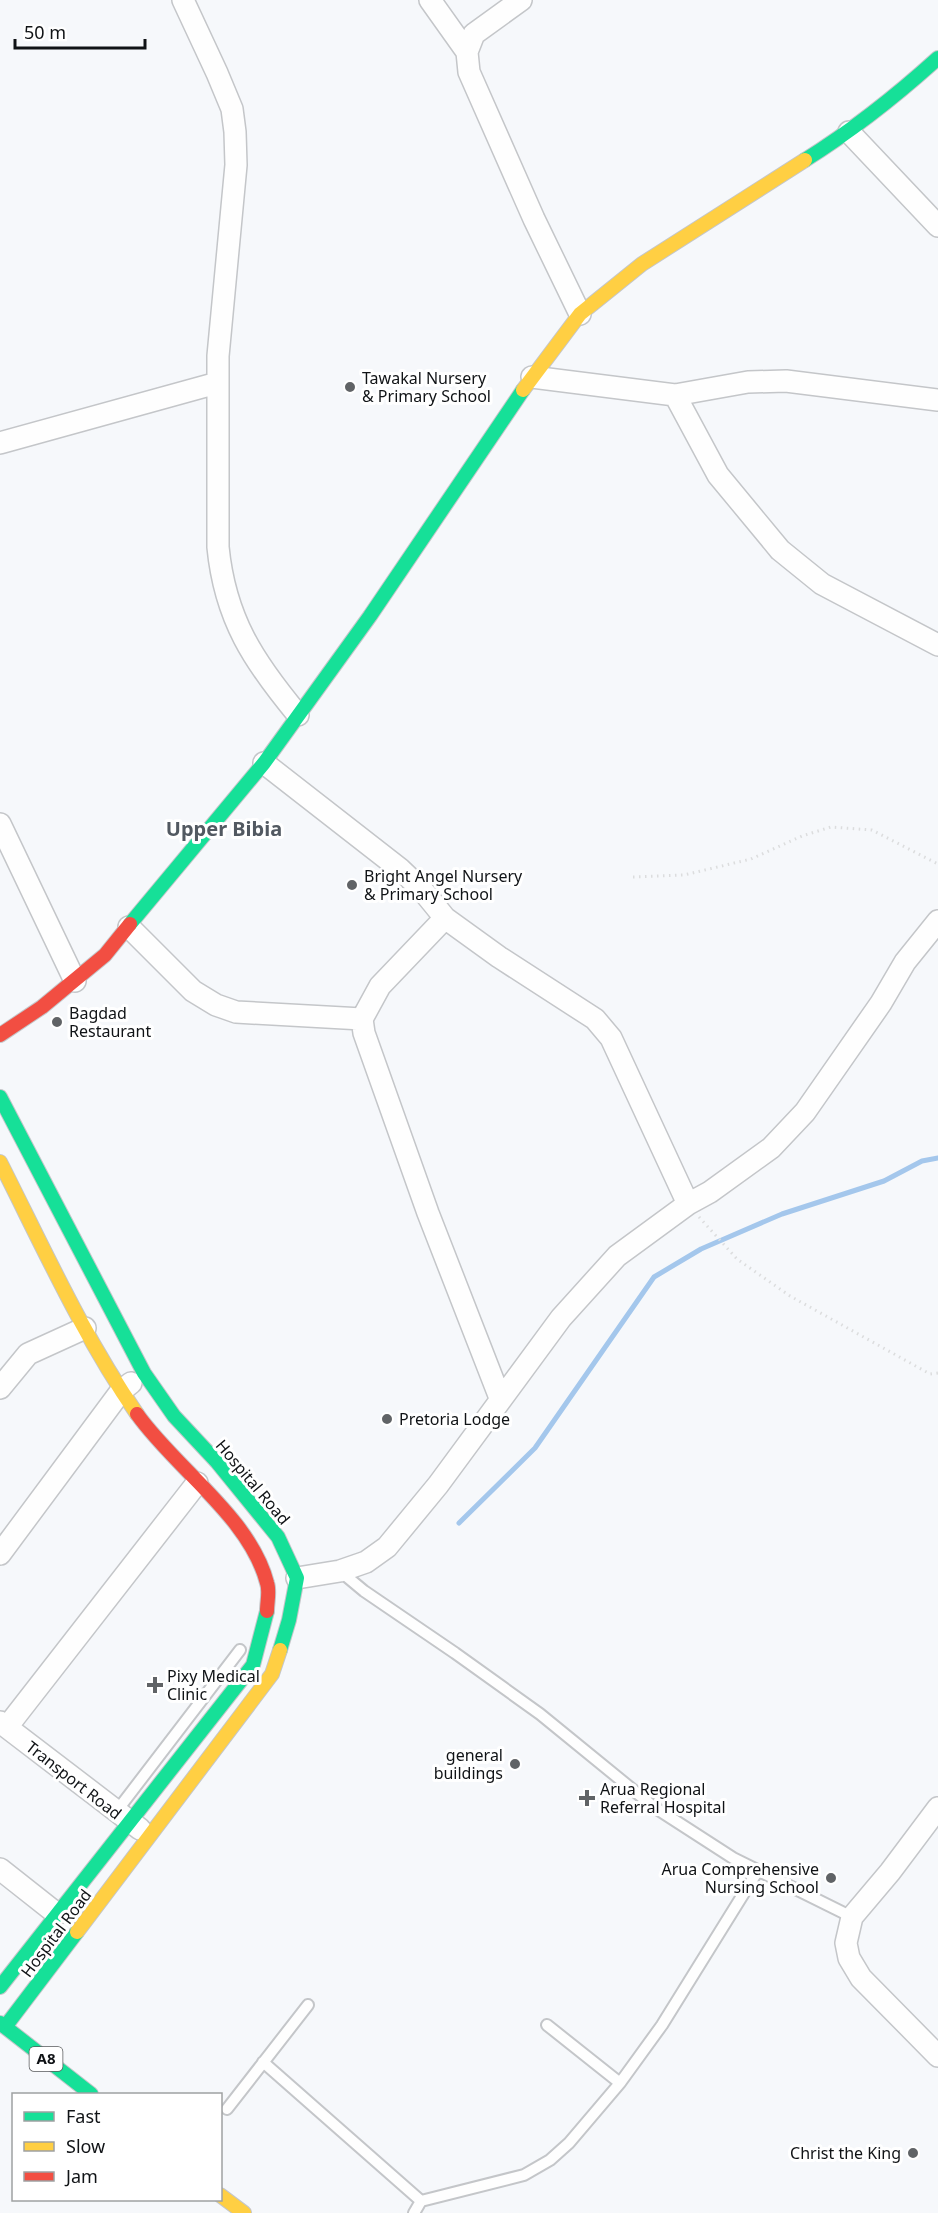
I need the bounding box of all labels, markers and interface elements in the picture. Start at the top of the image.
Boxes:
scale bar [15,12,146,50]
text: 50 m [24,20,66,44]
place label: Tawakal Nursery & Primary School [362,367,491,407]
marker: Tawakal Nursery & Primary School [343,380,357,394]
district label: Upper Bibia [166,815,282,842]
place label: Bright Angel Nursery & Primary School [364,865,523,905]
marker: Bright Angel Nursery & Primary School [345,878,359,892]
place label: Bagdad Restaurant [69,1002,151,1042]
marker: Bagdad Restaurant [50,1015,64,1029]
place label: Pretoria Lodge [399,1408,510,1430]
marker: Pretoria Lodge [380,1412,394,1426]
street label: Hospital Road [211,1435,295,1529]
place label: Pixy Medical Clinic [167,1665,260,1705]
marker: Pixy Medical Clinic [148,1678,162,1692]
street label: Transport Road [22,1736,126,1824]
place label: general buildings [434,1744,503,1784]
marker: general buildings [508,1757,522,1771]
place label: Arua Regional Referral Hospital [600,1778,726,1818]
marker: Arua Regional Referral Hospital [578,1789,596,1807]
place label: Arua Comprehensive Nursing School [661,1858,819,1898]
marker: Arua Comprehensive Nursing School [824,1871,838,1885]
street label: Hospital Road [16,1885,96,1981]
road number: A8 [30,2047,63,2071]
legend [12,2093,222,2201]
text: Fast [66,2104,101,2128]
text: Slow [66,2134,105,2158]
place label: Christ the King [790,2142,901,2164]
marker: Christ the King [906,2146,920,2160]
text: Jam [64,2164,98,2188]

